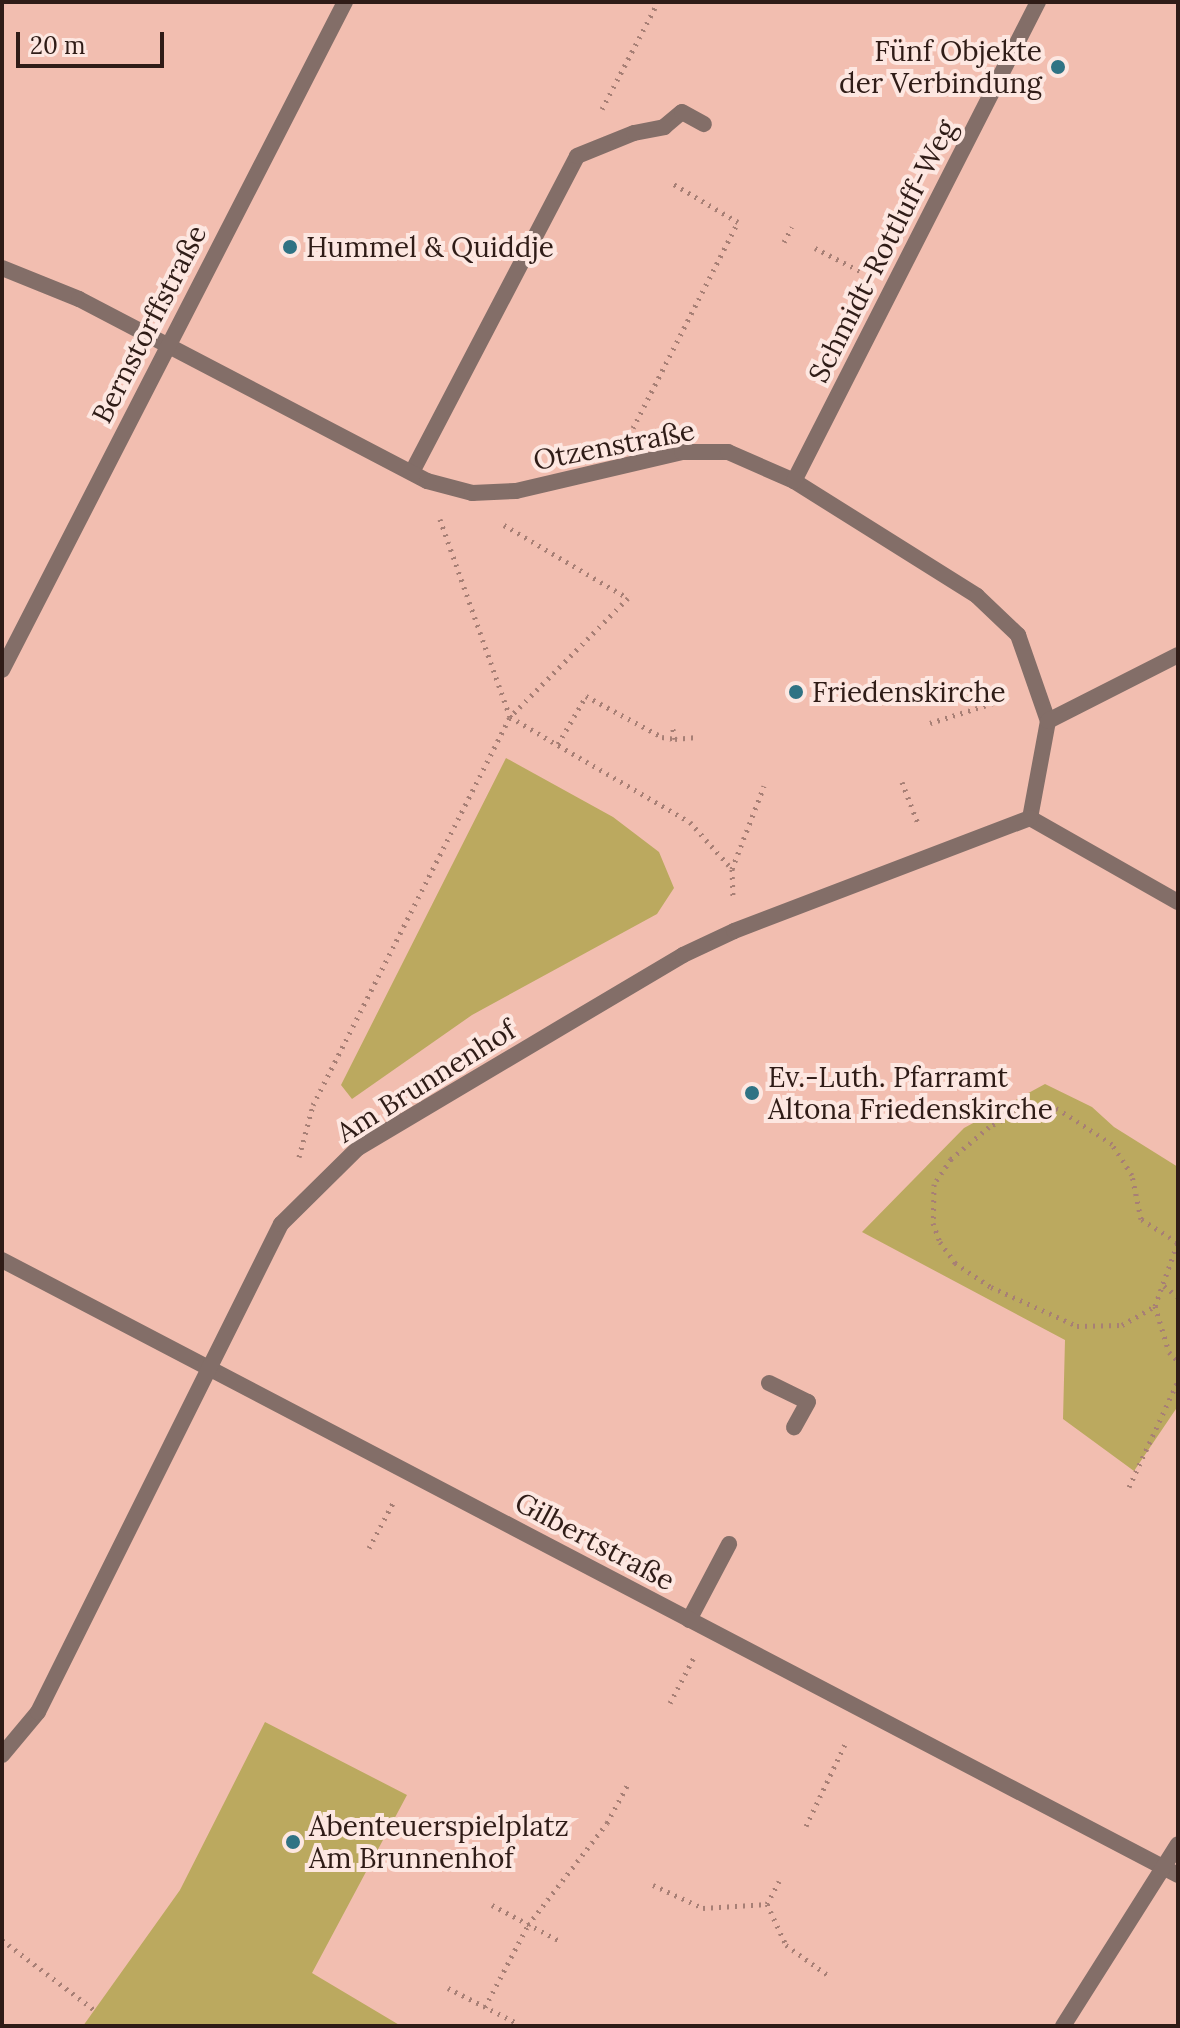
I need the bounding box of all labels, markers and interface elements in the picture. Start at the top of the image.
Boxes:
scale bar [20,16,168,66]
text: 20 m [30,30,86,61]
place label: Fünf Objekte der Verbindung [839,34,1042,100]
marker: Fünf Objekte der Verbindung [1049,58,1067,76]
street label: Schmidt-Rottluff-Weg [801,114,963,388]
street label: Bernstorffstraße [85,219,213,429]
place label: Hummel & Quiddje [306,230,554,264]
marker: Hummel & Quiddje [281,238,299,256]
street label: Otzenstraße [530,413,698,477]
place label: Friedenskirche [812,675,1006,709]
marker: Friedenskirche [787,683,805,701]
street label: Am Brunnenhof [330,1013,522,1149]
place label: Ev.-Luth. Pfarramt Altona Friedenskirche [768,1060,1053,1126]
marker: Ev.-Luth. Pfarramt Altona Friedenskirche [743,1084,761,1102]
street label: Gilbertstraße [509,1485,681,1597]
place label: Abenteuerspielplatz Am Brunnenhof [309,1809,569,1875]
marker: Abenteuerspielplatz Am Brunnenhof [284,1833,302,1851]

